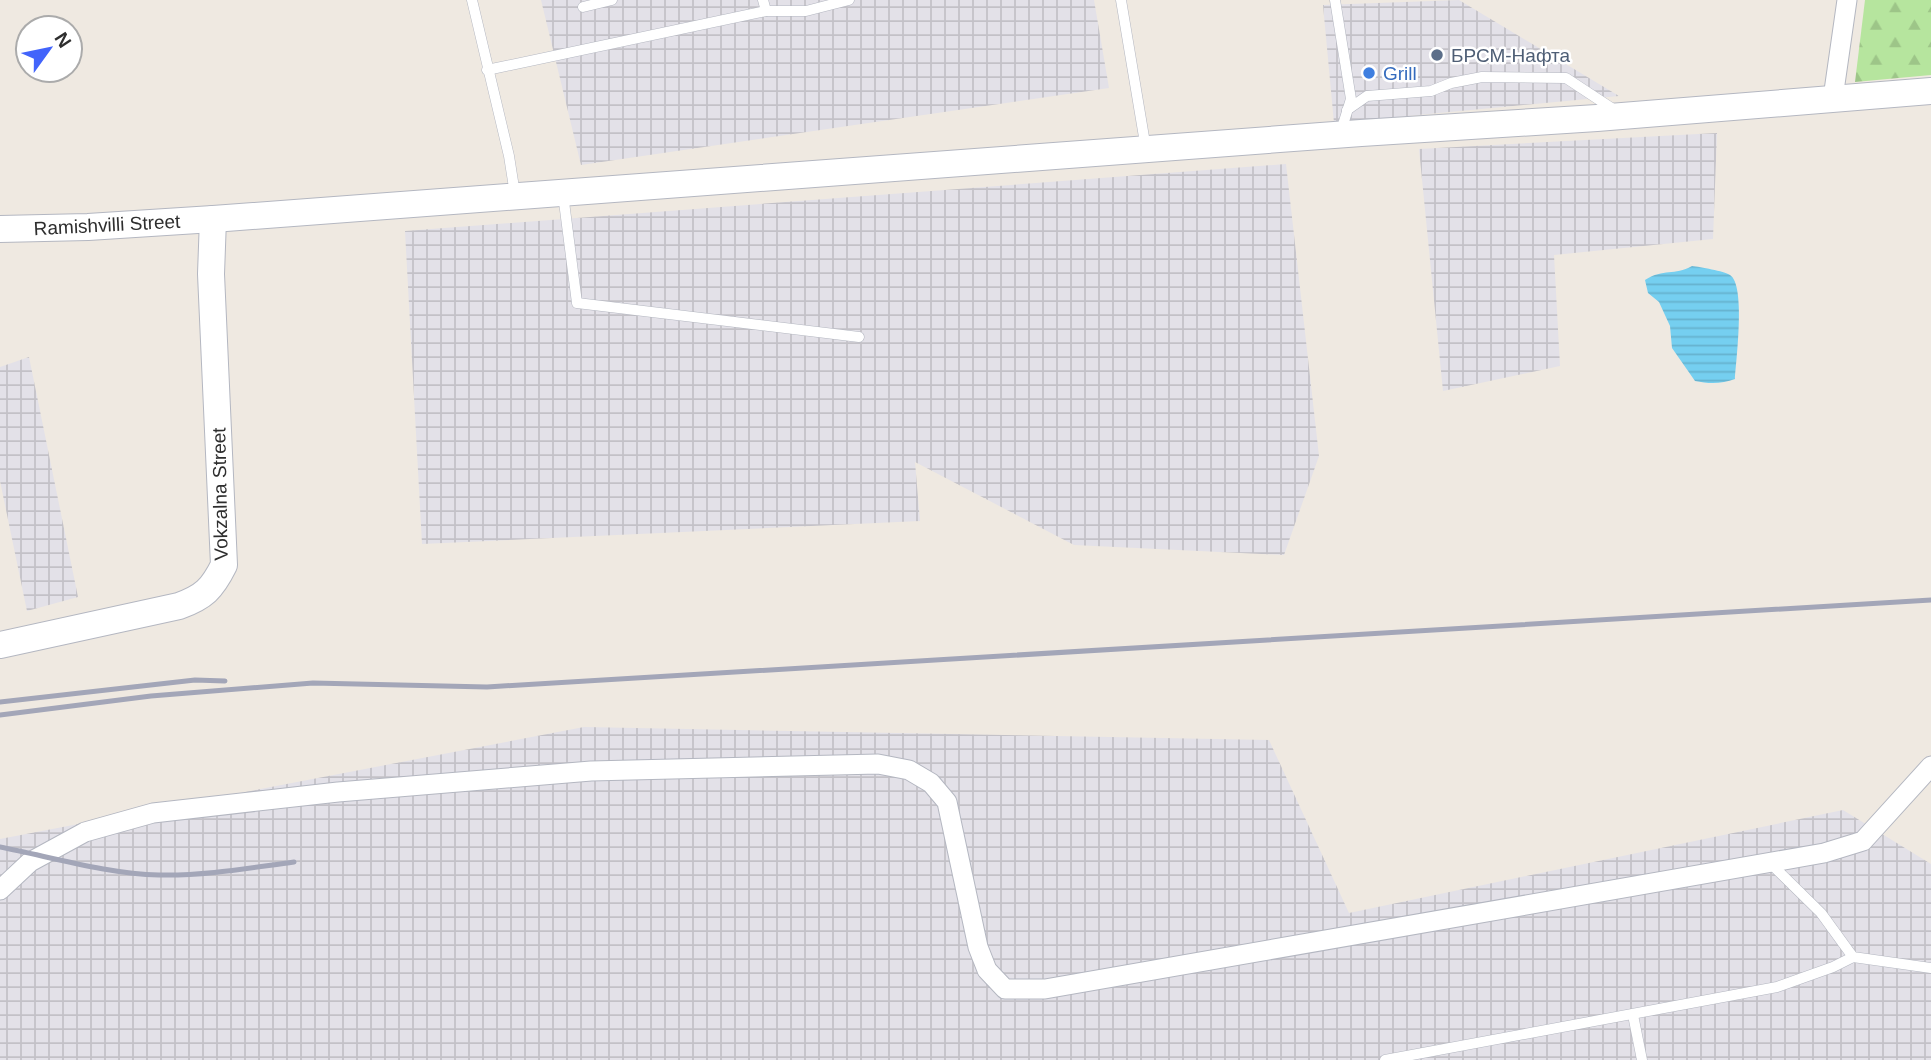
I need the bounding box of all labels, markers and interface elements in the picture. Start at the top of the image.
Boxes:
north arrow [14,14,84,84]
text: N [50,29,75,51]
place label: БРСМ-Нафта [1451,45,1571,66]
marker: БРСМ-Нафта [1429,47,1445,63]
place label: Grill [1383,63,1417,84]
marker: Grill [1361,65,1377,81]
street label: Ramishvilli Street [33,211,182,239]
street label: Vokzalna Street [208,427,232,561]

